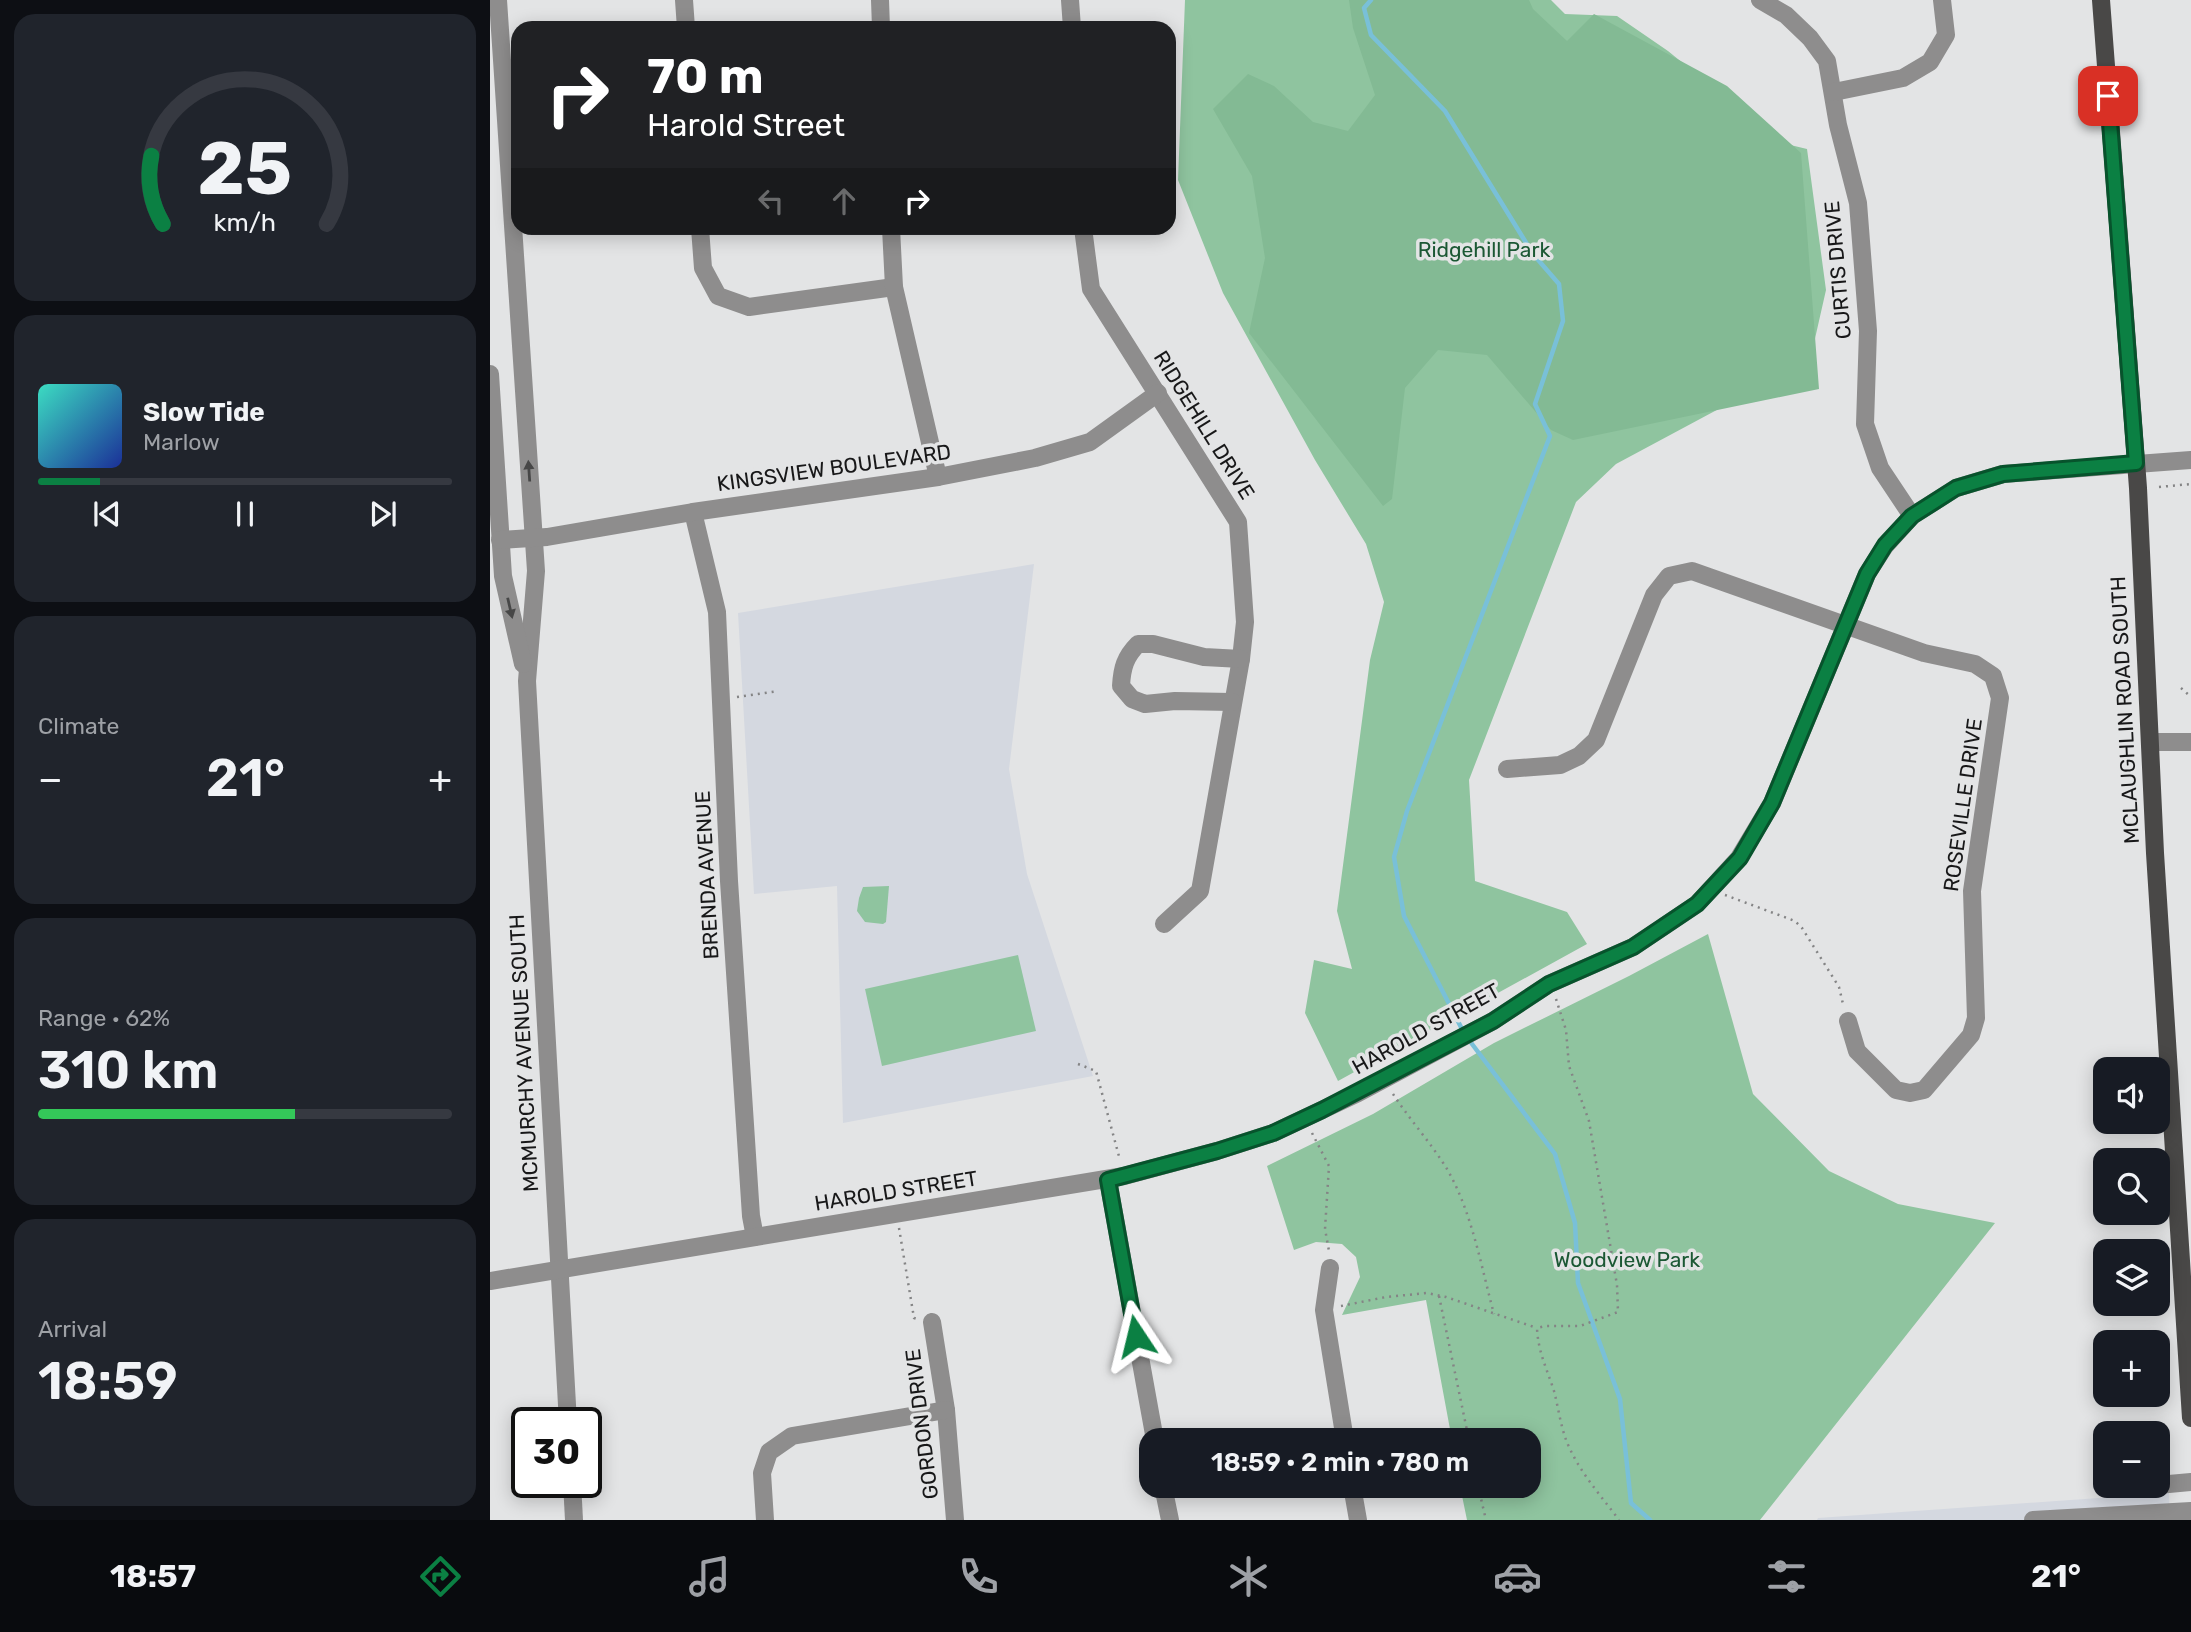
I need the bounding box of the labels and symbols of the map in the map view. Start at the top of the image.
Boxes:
pin [2078,66,2138,126]
street label: CURTIS DRIVE [1819,200,1856,340]
park label: Ridgehill Park [1418,237,1550,262]
street label: RIDGEHILL DRIVE [1149,346,1260,504]
street label: KINGSVIEW BOULEVARD [715,439,953,496]
one-way arrow [524,460,535,482]
street label: MCLAUGHLIN ROAD SOUTH [2105,576,2144,845]
one-way arrow [505,597,516,619]
street label: ROSEVILLE DRIVE [1938,717,1987,893]
street label: BRENDA AVENUE [690,790,723,960]
street label: MCMURCHY AVENUE SOUTH [504,913,543,1193]
street label: HAROLD STREET [1348,978,1504,1079]
street label: HAROLD STREET [813,1165,979,1216]
park label: Woodview Park [1554,1247,1700,1272]
position arrow [1099,1299,1173,1373]
street label: GORDON DRIVE [900,1348,943,1501]
speed limit sign: 30 [511,1407,602,1498]

